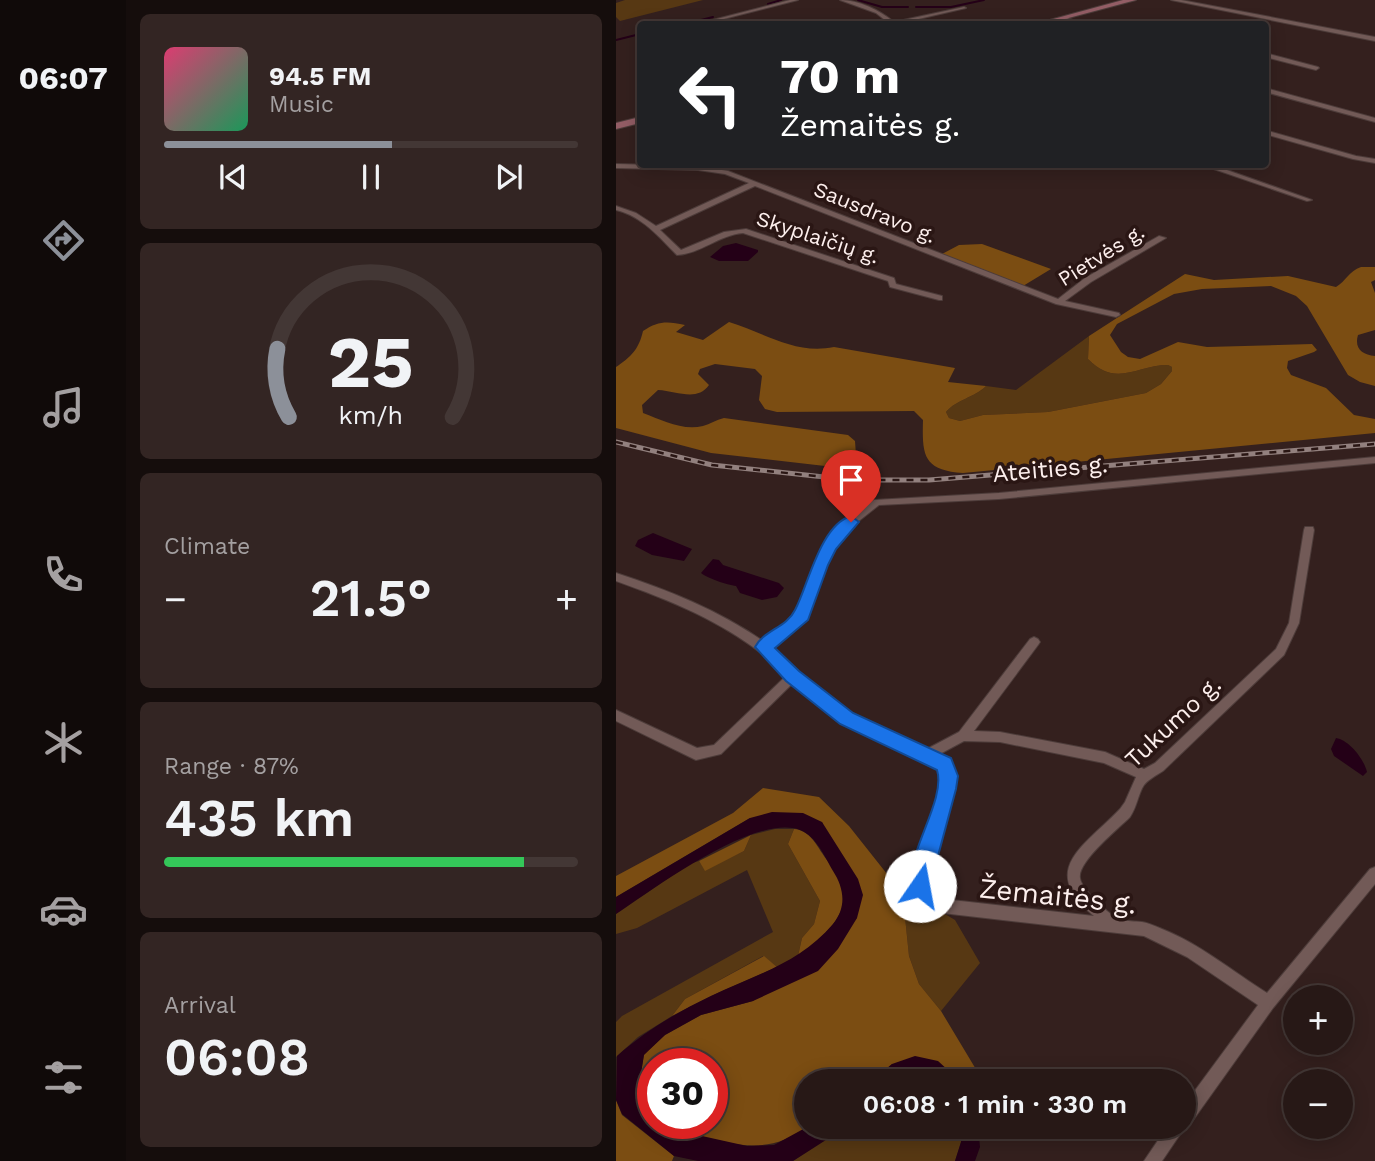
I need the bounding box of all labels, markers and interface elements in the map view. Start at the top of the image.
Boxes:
text: 70 m [780,47,900,105]
icon: left [665,49,756,140]
text: 06:07 [18,59,108,97]
text: 94.5 FM [269,61,371,91]
text: Music [269,91,334,118]
text: Žemaitės g. [780,106,960,144]
icon: previous [214,158,252,196]
icon: pause [352,158,390,196]
icon: next [490,158,528,196]
street label: Sausdravo g. [810,176,940,248]
street label: Skyplaičių g. [754,205,882,269]
icon: directions [39,216,88,265]
street label: Pietvės g. [1053,219,1149,291]
text: 25 [328,320,414,406]
icon: music [39,383,88,432]
text: km/h [339,401,403,430]
pin [821,450,881,522]
street label: Ateities g. [991,450,1109,488]
icon: arrive [832,461,870,499]
text: Climate [164,533,250,560]
icon: phone [39,550,88,599]
text: 21.5° [310,568,432,629]
text: − [164,577,187,621]
text: + [555,577,578,621]
street label: Tukumo g. [1119,671,1227,773]
icon: climate [39,718,88,767]
text: Range · 87% [164,753,299,780]
text: 435 km [164,788,354,849]
position arrow [883,849,957,923]
street label: Žemaitės g. [978,871,1138,921]
icon: car [39,885,88,934]
map controls [1283,985,1353,1139]
button: + [1283,985,1353,1055]
text: Arrival [164,992,236,1019]
text: 06:08 [164,1027,310,1088]
speed limit sign: 30 [637,1048,728,1139]
icon: filters [39,1053,88,1102]
button: − [1283,1069,1353,1139]
text: 06:08 · 1 min · 330 m [863,1089,1127,1119]

